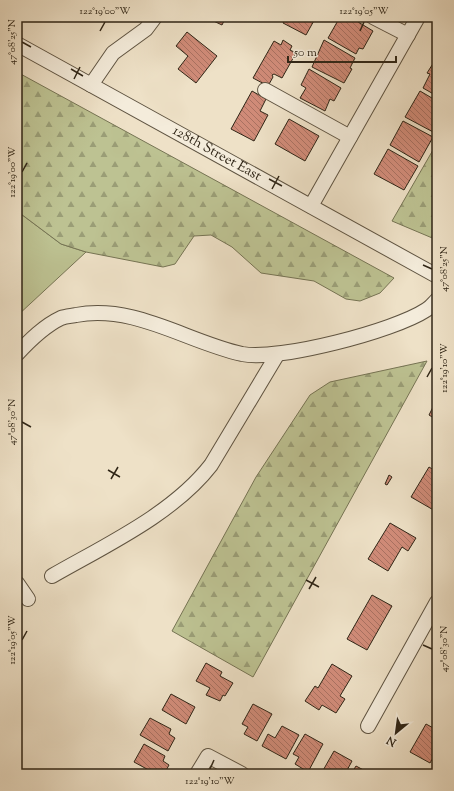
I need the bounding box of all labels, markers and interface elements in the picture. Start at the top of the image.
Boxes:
text: 122°19'00"W [80,4,130,19]
text: 122°19'05"W [339,4,389,19]
text: 47°08'25"N [5,19,20,65]
scale bar [288,38,396,64]
text: 50 m [293,44,317,62]
street label: 128th Street East [169,122,265,187]
text: 122°19'00"W [5,147,20,197]
text: 47°08'25"N [437,246,452,292]
text: 122°19'10"W [437,343,452,393]
text: 47°08'30"N [5,399,20,445]
text: 122°19'05"W [5,615,20,665]
text: 47°08'30"N [437,626,452,672]
north arrow [376,713,416,753]
text: N [384,732,400,750]
text: 122°19'10"W [185,774,235,789]

